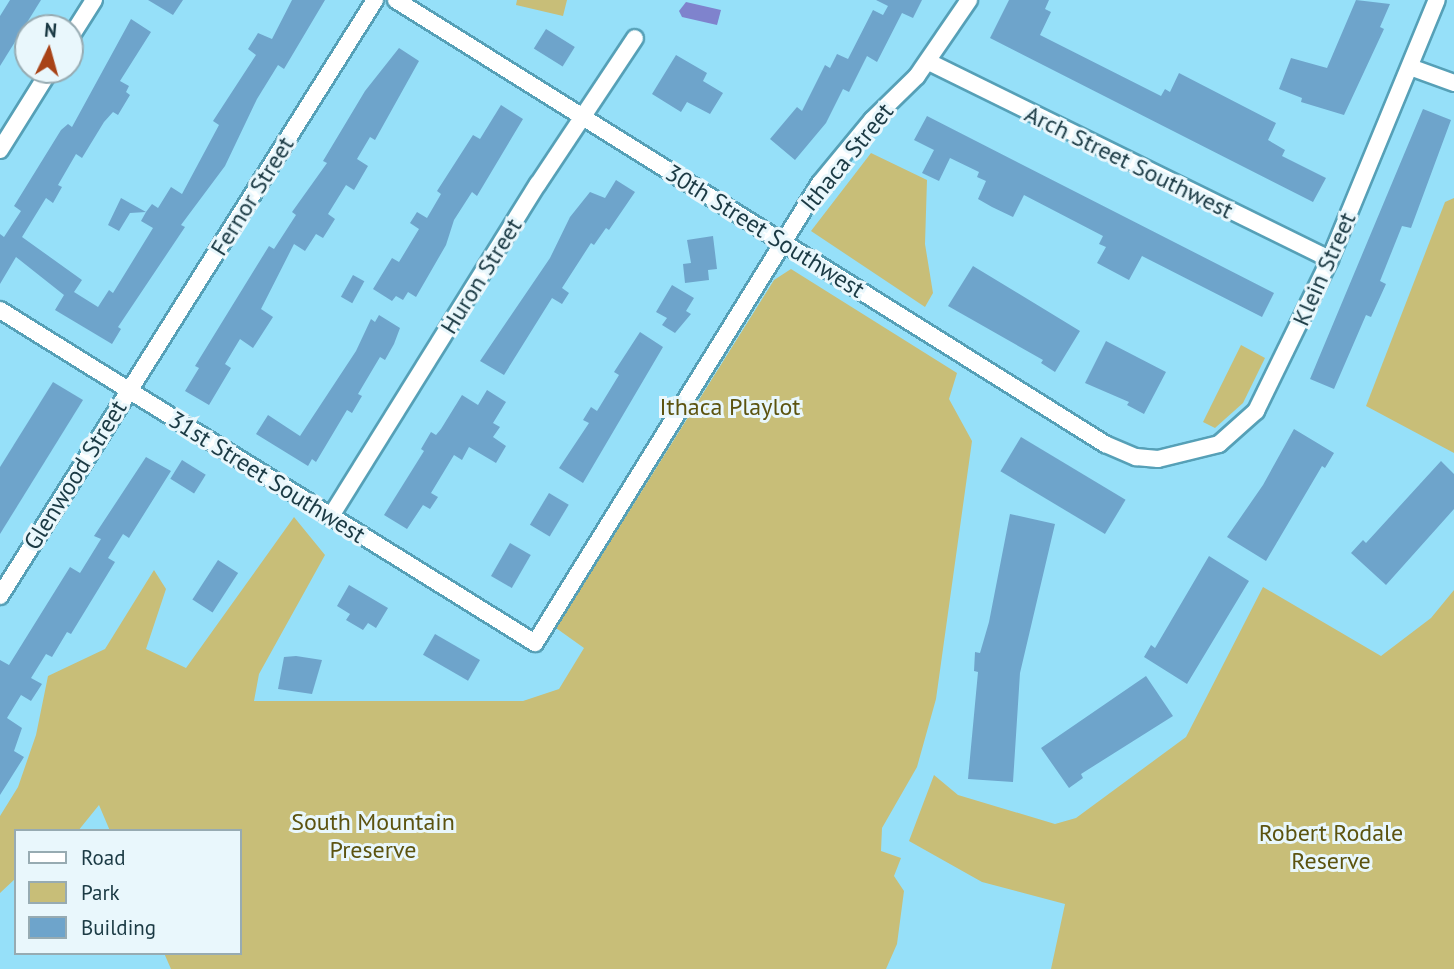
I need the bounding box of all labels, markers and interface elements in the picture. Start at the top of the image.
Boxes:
north arrow [14,14,84,84]
text: N [43,18,58,43]
street label: Ithaca Street [795,97,899,217]
street label: Arch Street Southwest [1020,99,1238,225]
street label: Fernor Street [204,131,300,261]
street label: 30th Street Southwest [660,158,870,304]
street label: Klein Street [1286,208,1362,330]
street label: Huron Street [434,213,528,339]
park label: Ithaca Playlot [660,393,800,421]
street label: Glenwood Street [18,395,132,555]
street label: 31st Street Southwest [163,405,371,549]
park label: South Mountain Preserve [291,808,455,864]
park label: Robert Rodale Reserve [1259,819,1403,875]
legend [14,829,242,955]
text: Road [81,844,125,871]
text: Park [81,879,120,906]
text: Building [81,914,156,941]

